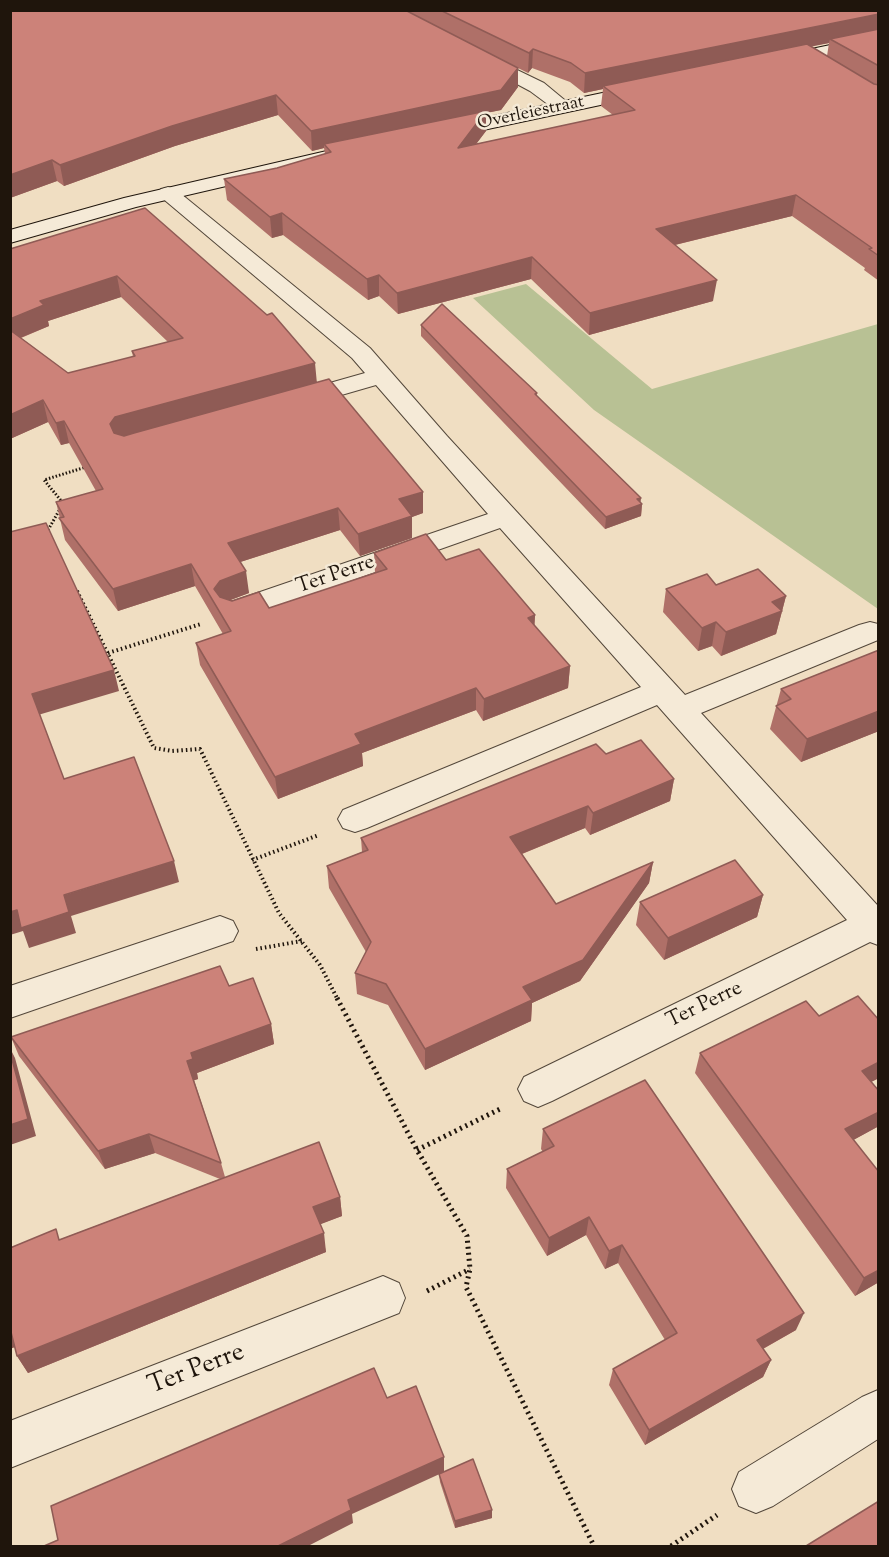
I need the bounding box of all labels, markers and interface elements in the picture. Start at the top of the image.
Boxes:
street label: Overleiestraat [476,92,586,136]
street label: Ter Perre [293,551,379,601]
street label: Ter Perre [663,977,747,1035]
street label: Ter Perre [144,1338,250,1404]

